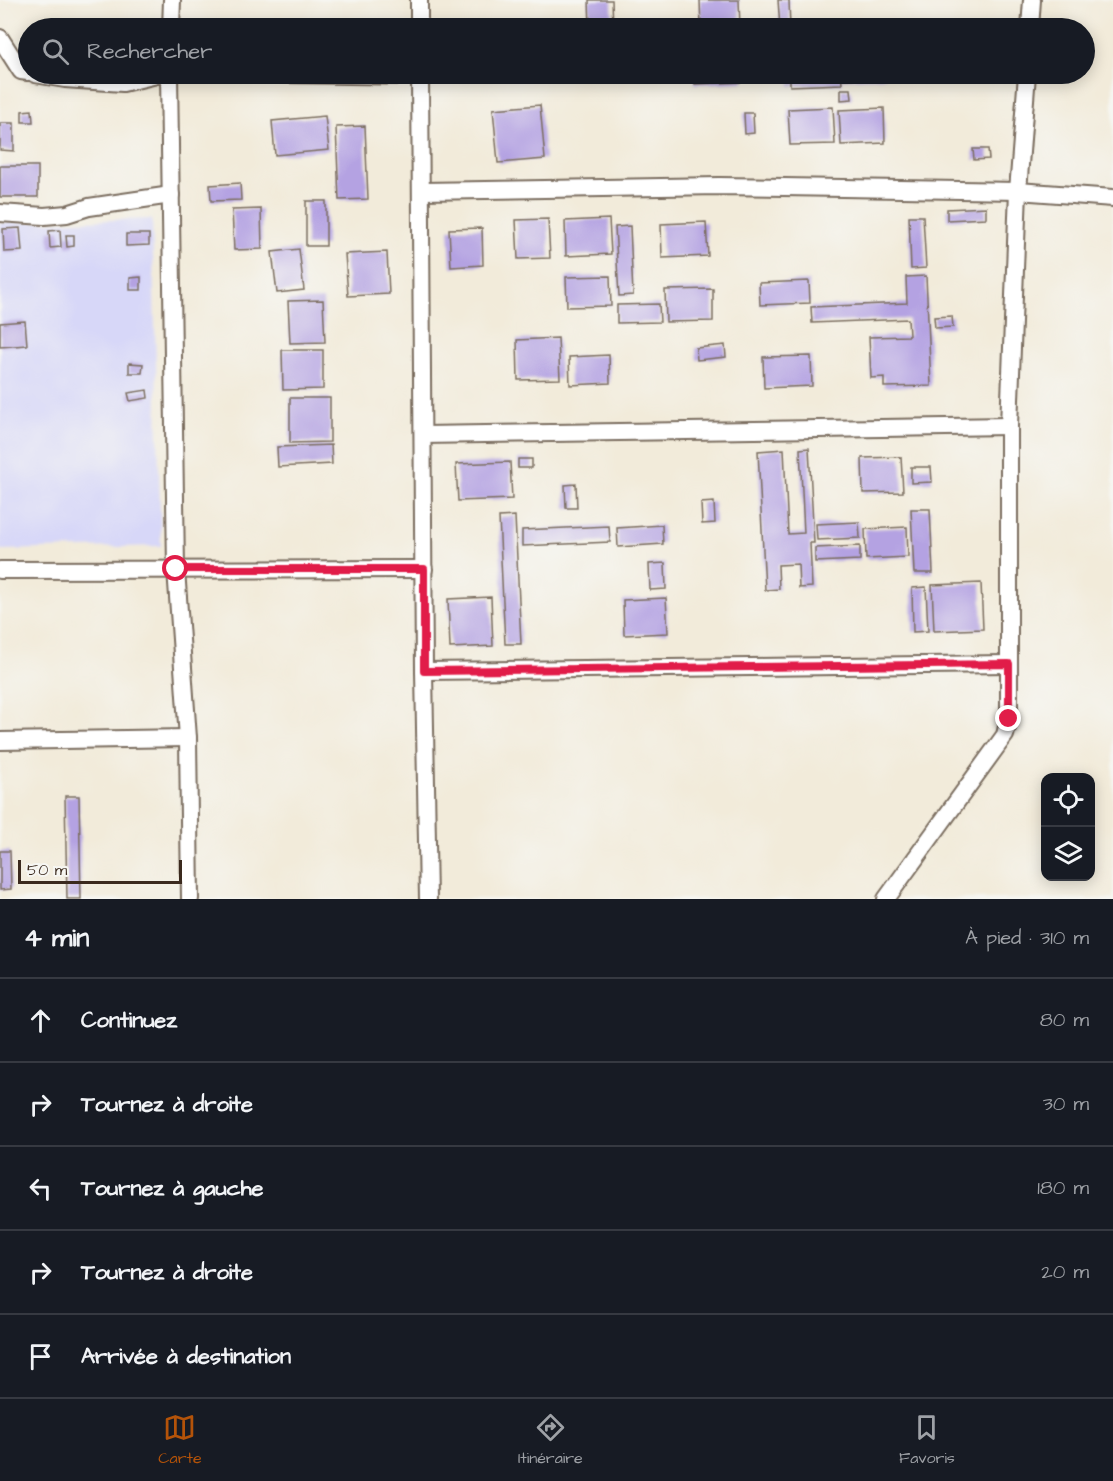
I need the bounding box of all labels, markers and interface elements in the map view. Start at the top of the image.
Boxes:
search box [18,18,1095,84]
icon: search [39,35,72,68]
text: Rechercher [87,36,212,67]
route start [162,555,188,581]
route end [995,705,1021,731]
map controls [1041,773,1095,881]
button: locate [1041,773,1095,827]
button: layers [1041,827,1095,881]
scale bar [18,857,182,884]
text: 50 m [27,859,67,881]
text: 4 min [24,920,89,956]
text: À pied · 310 m [965,924,1089,952]
icon: ahead [24,1004,57,1037]
text: Continuez [81,1005,177,1036]
text: 80 m [1040,1006,1089,1034]
icon: right [24,1088,57,1121]
text: Tournez à droite [81,1089,253,1120]
text: 30 m [1043,1090,1089,1118]
icon: left [24,1172,57,1205]
text: Tournez à gauche [81,1173,263,1204]
text: 180 m [1037,1174,1089,1202]
icon: right [24,1256,57,1289]
text: Tournez à droite [81,1257,253,1288]
text: 20 m [1041,1258,1089,1286]
icon: arrive [24,1340,57,1373]
text: Arrivée à destination [81,1341,291,1372]
tab: Carte [158,1411,202,1469]
tab: Itinéraire [518,1411,583,1469]
tab: Favoris [899,1411,955,1469]

